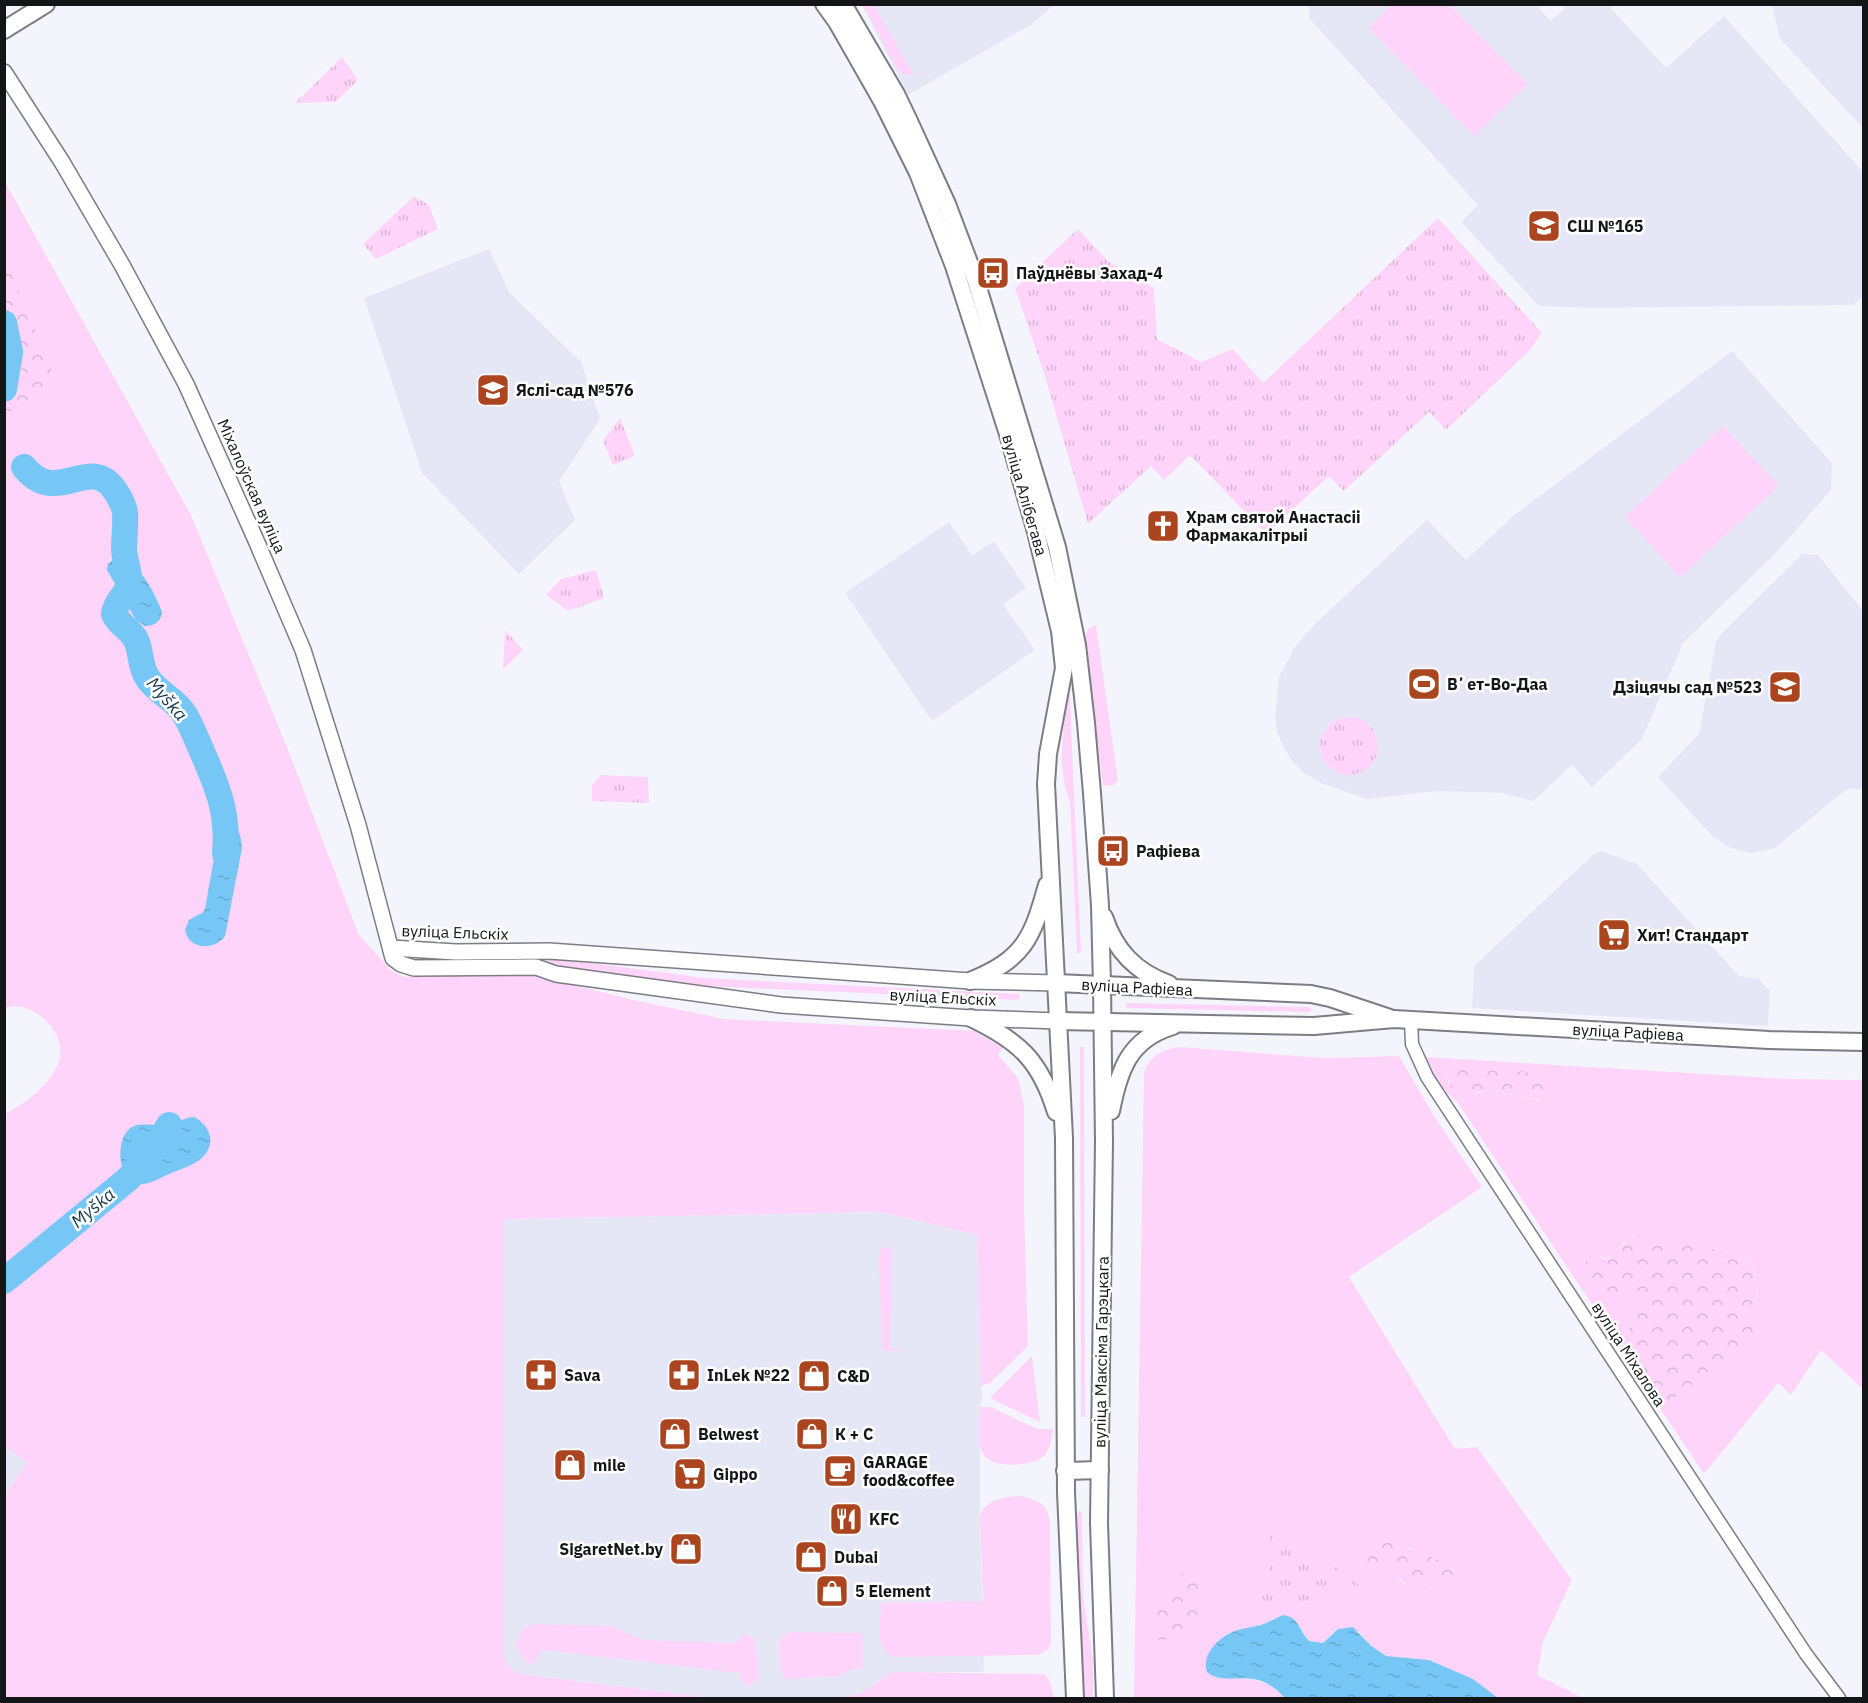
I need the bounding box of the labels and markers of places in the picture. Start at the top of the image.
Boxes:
school or university icon: СШ №165 [1526,208,1562,244]
place label: СШ №165 [1567,216,1644,236]
bus stop icon: Паўднёвы Захад-4 [975,255,1011,291]
place label: Паўднёвы Захад-4 [1016,263,1163,283]
school or university icon: Яслі-сад №576 [475,372,511,408]
place label: Яслі-сад №576 [516,380,634,400]
place label: Храм святой Анастасіі Фармакалітрыі [1186,507,1361,545]
church icon: Храм святой Анастасіі Фармакалітрыі [1145,508,1181,544]
sports icon: Вʼет-Во-Даа [1406,666,1442,702]
school or university icon: Дзіцячы сад №523 [1767,669,1803,705]
place label: Вʼет-Во-Даа [1447,674,1548,694]
place label: Дзіцячы сад №523 [1613,677,1762,697]
bus stop icon: Рафіева [1095,833,1131,869]
place label: Рафіева [1136,841,1200,861]
supermarket icon: Хит! Стандарт [1596,917,1632,953]
place label: Хит! Стандарт [1637,925,1749,945]
pharmacy icon: Sava [523,1357,559,1393]
pharmacy icon: InLek №22 [666,1357,702,1393]
shop icon: C&D [796,1358,832,1394]
place label: Sava [564,1365,601,1385]
place label: InLek №22 [707,1365,790,1385]
place label: C&D [837,1366,870,1386]
shop icon: Belwest [657,1416,693,1452]
shop icon: К + С [794,1416,830,1452]
place label: Belwest [698,1424,759,1444]
place label: К + С [835,1424,873,1444]
shop icon: mile [552,1447,588,1483]
place label: GARAGE food&coffee [863,1452,955,1490]
cafe icon: GARAGE food&coffee [822,1453,858,1489]
place label: mile [593,1455,626,1475]
supermarket icon: Gippo [672,1456,708,1492]
place label: Gippo [713,1464,758,1484]
restaurant icon: KFC [828,1501,864,1537]
place label: KFC [869,1509,899,1529]
shop icon: SigaretNet.by [668,1531,704,1567]
place label: SigaretNet.by [559,1539,663,1559]
shop icon: Dubai [793,1539,829,1575]
place label: Dubai [834,1547,878,1567]
shop icon: 5 Element [814,1573,850,1609]
place label: 5 Element [855,1581,931,1601]

